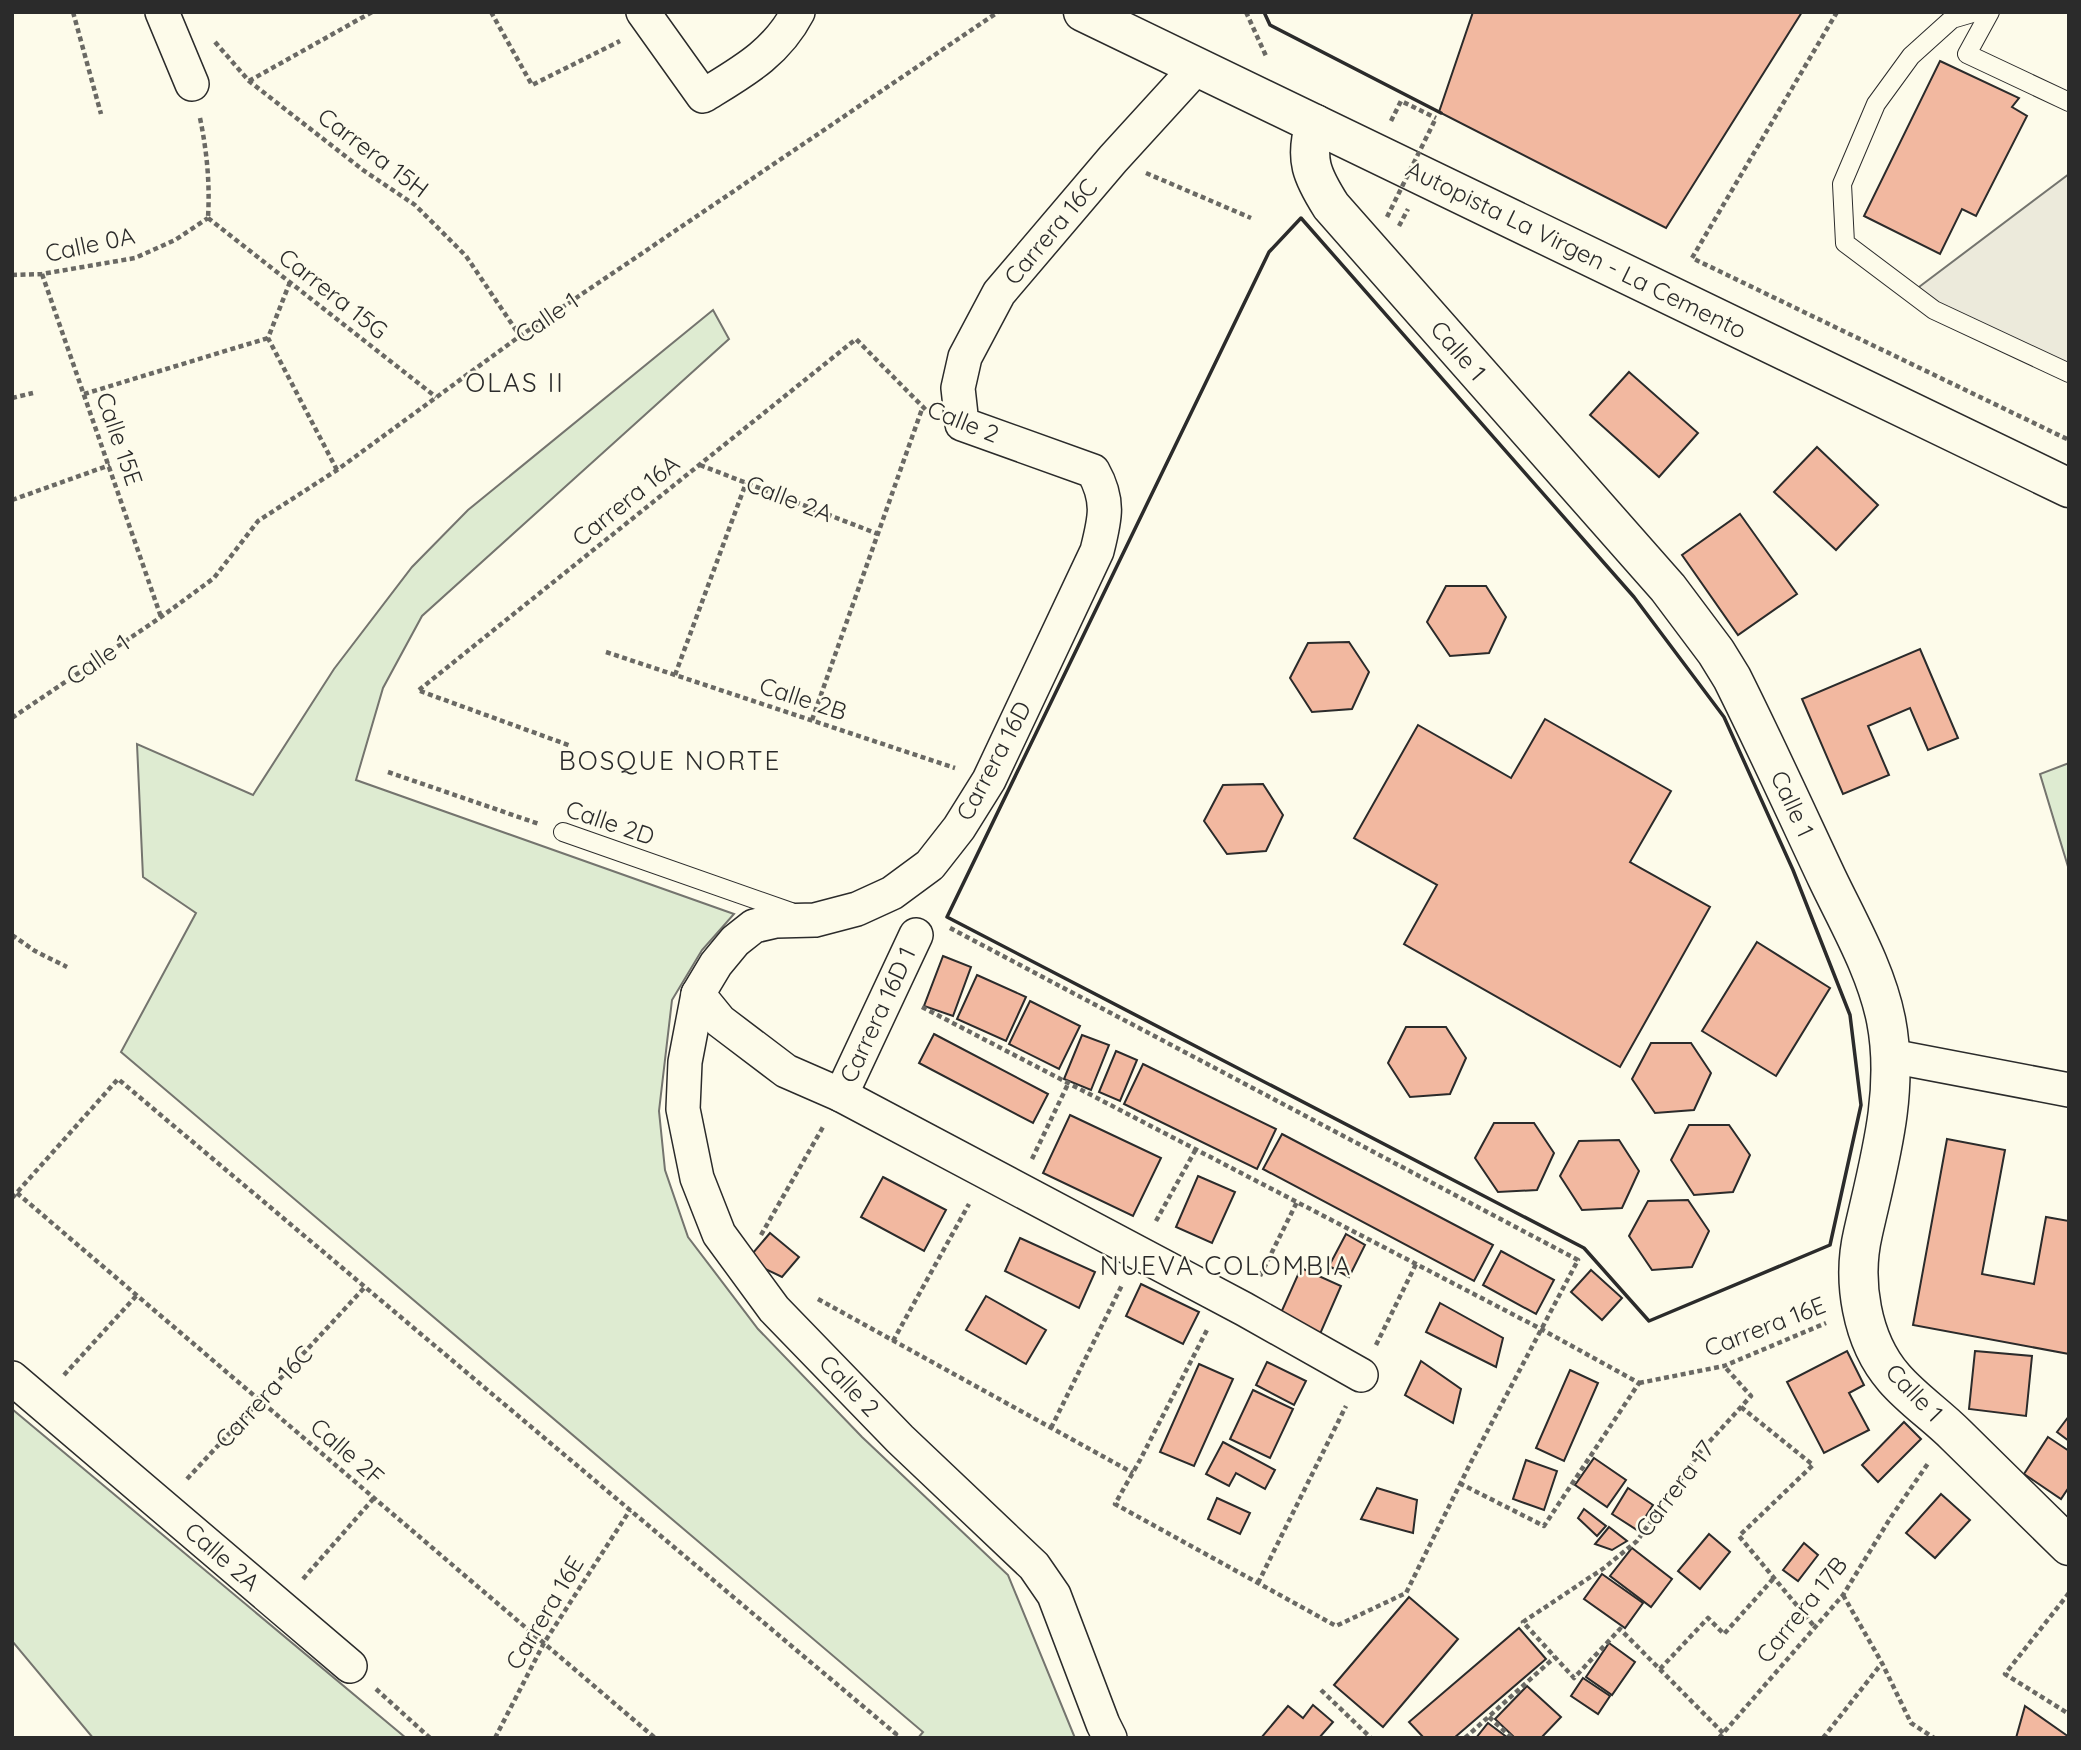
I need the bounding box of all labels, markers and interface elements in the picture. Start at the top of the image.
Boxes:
street label: Carrera 15H [312,101,435,204]
street label: Autopista La Virgen - La Cemento [1401,153,1751,345]
street label: Carrera 16C [997,172,1103,291]
street label: Calle 0A [42,220,137,268]
street label: Carrera 15G [273,241,394,345]
street label: Calle 1 [509,285,584,349]
street label: Calle 1 [1424,314,1493,387]
district label: OLAS II [465,366,565,399]
street label: Calle 15E [90,388,150,489]
street label: Calle 2 [923,393,1004,449]
street label: Carrera 16A [566,448,685,553]
street label: Calle 2A [742,468,837,528]
street label: Calle 1 [60,627,135,691]
street label: Calle 2B [756,670,851,726]
street label: Carrera 16D [949,696,1037,825]
district label: BOSQUE NORTE [559,744,781,777]
street label: Calle 1 [1765,766,1821,842]
street label: Calle 2D [562,793,659,851]
street label: Carrera 16D 1 [833,942,922,1087]
district label: NUEVA COLOMBIA [1100,1249,1352,1282]
street label: Carrera 16E [1700,1289,1829,1363]
street label: Carrera 16C [208,1339,318,1454]
street label: Calle 2 [813,1348,886,1422]
street label: Calle 1 [1880,1357,1950,1428]
street label: Calle 2F [305,1411,391,1491]
street label: Carrera 17 [1628,1434,1720,1543]
street label: Calle 2A [179,1515,266,1597]
street label: Carrera 16E [499,1550,590,1675]
street label: Carrera 17B [1749,1550,1853,1669]

